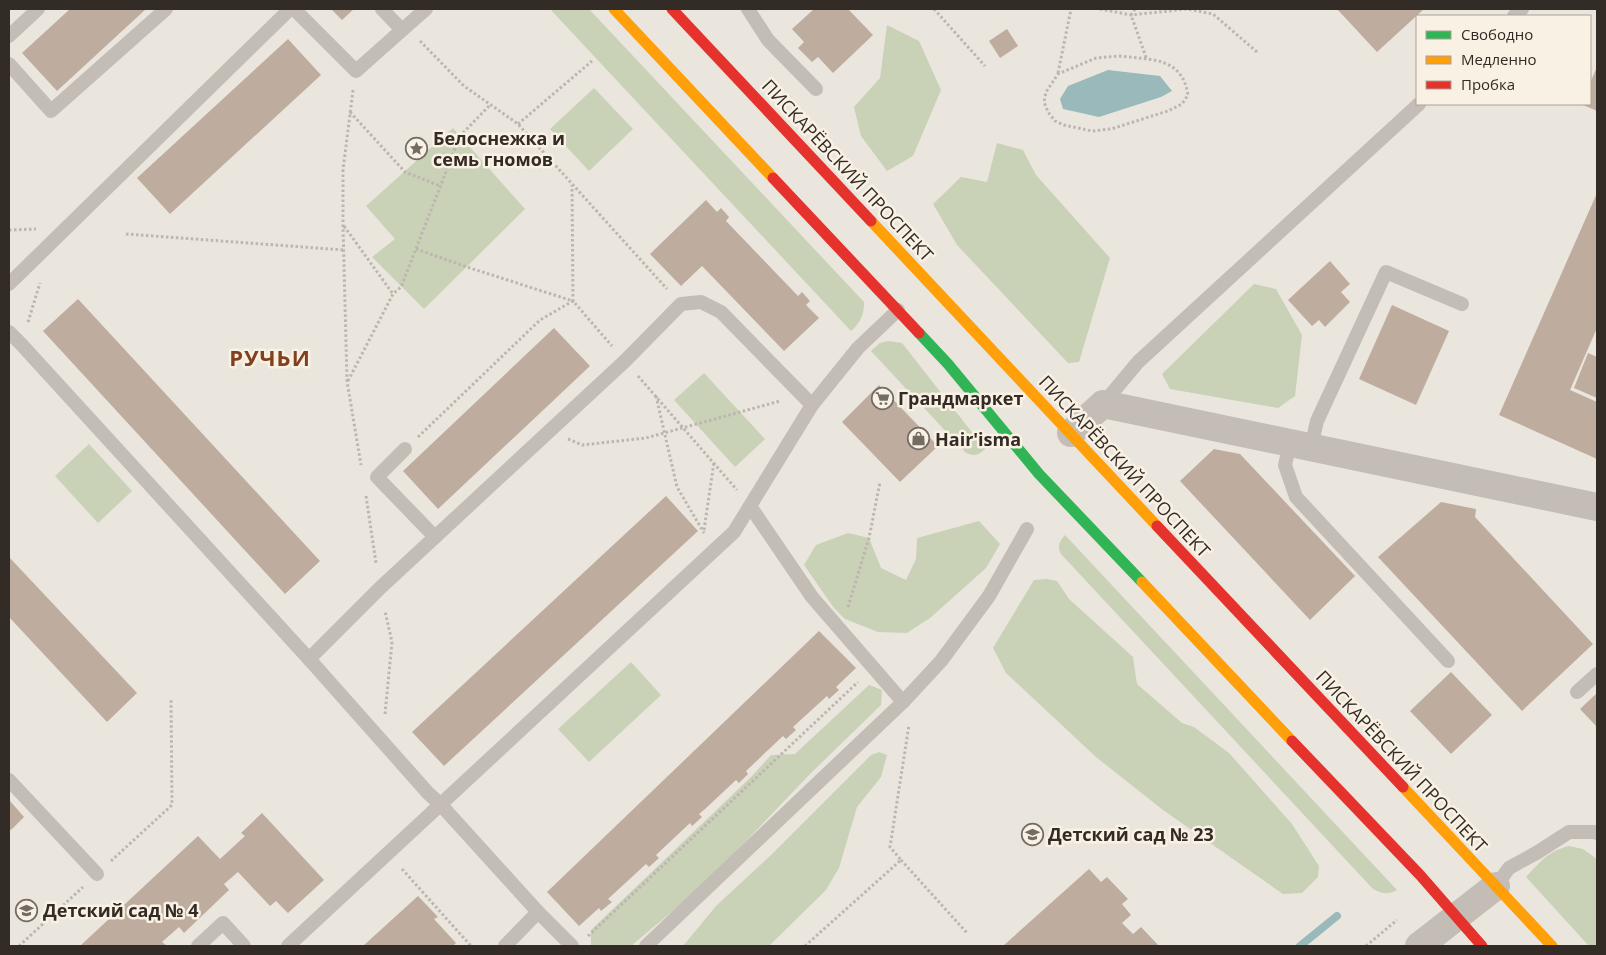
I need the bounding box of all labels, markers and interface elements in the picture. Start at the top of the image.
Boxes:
legend [1416,15,1591,105]
text: Свободно [1461,24,1533,44]
text: Медленно [1461,49,1537,69]
street label: ПИСКАРЁВСКИЙ ПРОСПЕКТ [757,74,939,266]
text: Пробка [1461,74,1515,94]
place label: Белоснежка и семь гномов [433,126,565,171]
place icon: Белоснежка и семь гномов [405,136,429,160]
district label: РУЧЬИ [229,342,311,372]
street label: ПИСКАРЁВСКИЙ ПРОСПЕКТ [1034,370,1216,562]
supermarket icon: Грандмаркет [870,386,894,410]
place label: Грандмаркет [898,386,1023,410]
shop icon: Hair'isma [907,427,931,451]
place label: Hair'isma [935,427,1021,451]
street label: ПИСКАРЁВСКИЙ ПРОСПЕКТ [1311,665,1493,857]
school or university icon: Детский сад № 23 [1020,822,1044,846]
place label: Детский сад № 23 [1048,822,1214,846]
school or university icon: Детский сад № 4 [15,898,39,922]
place label: Детский сад № 4 [43,898,199,922]

